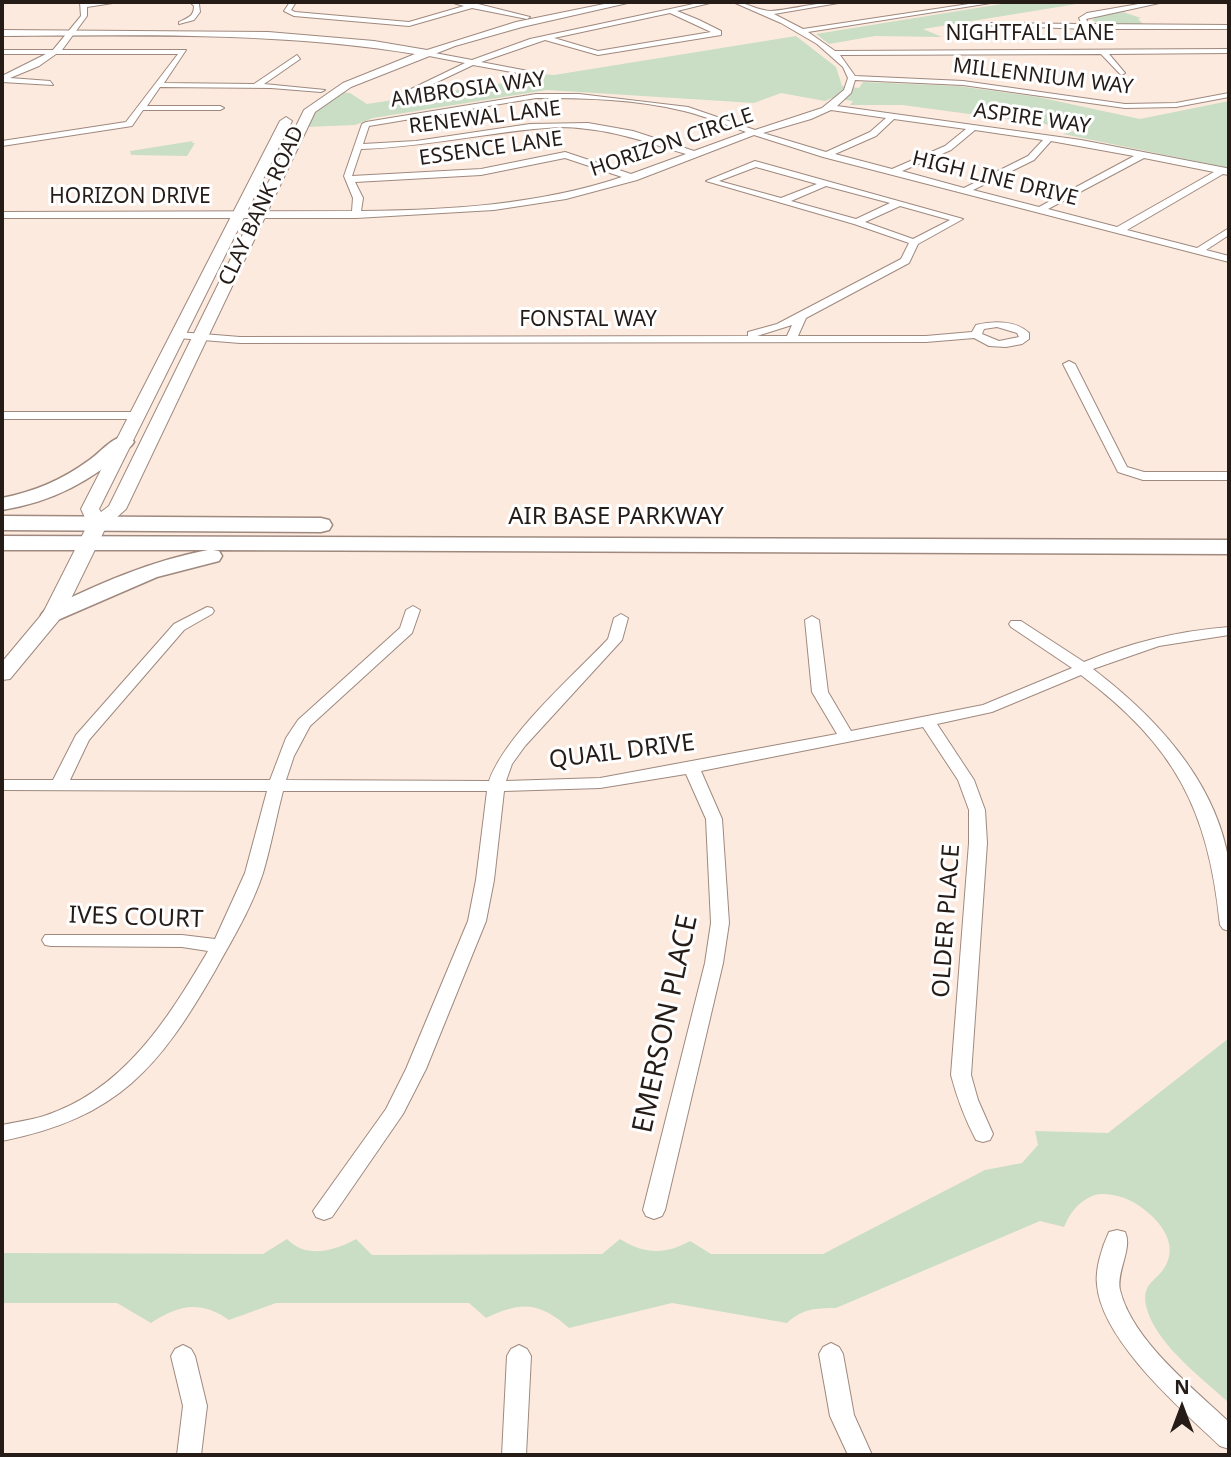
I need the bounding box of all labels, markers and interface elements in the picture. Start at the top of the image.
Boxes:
street label: NIGHTFALL LANE [945,21,1115,47]
street label: MILLENNIUM WAY [951,53,1135,101]
street label: AMBROSIA WAY [389,67,547,113]
street label: RENEWAL LANE [408,96,562,140]
street label: ASPIRE WAY [972,98,1092,140]
street label: HORIZON CIRCLE [587,103,757,183]
street label: CLAY BANK ROAD [214,122,310,290]
street label: ESSENCE LANE [418,126,564,172]
street label: HIGH LINE DRIVE [909,146,1081,212]
street label: HORIZON DRIVE [49,184,211,210]
street label: FONSTAL WAY [519,307,657,333]
street label: AIR BASE PARKWAY [508,503,724,531]
street label: QUAIL DRIVE [547,729,697,775]
street label: OLDER PLACE [927,843,967,999]
street label: IVES COURT [68,901,204,935]
street label: EMERSON PLACE [626,912,706,1136]
north arrow [1147,1373,1217,1443]
text: N [1174,1374,1190,1400]

